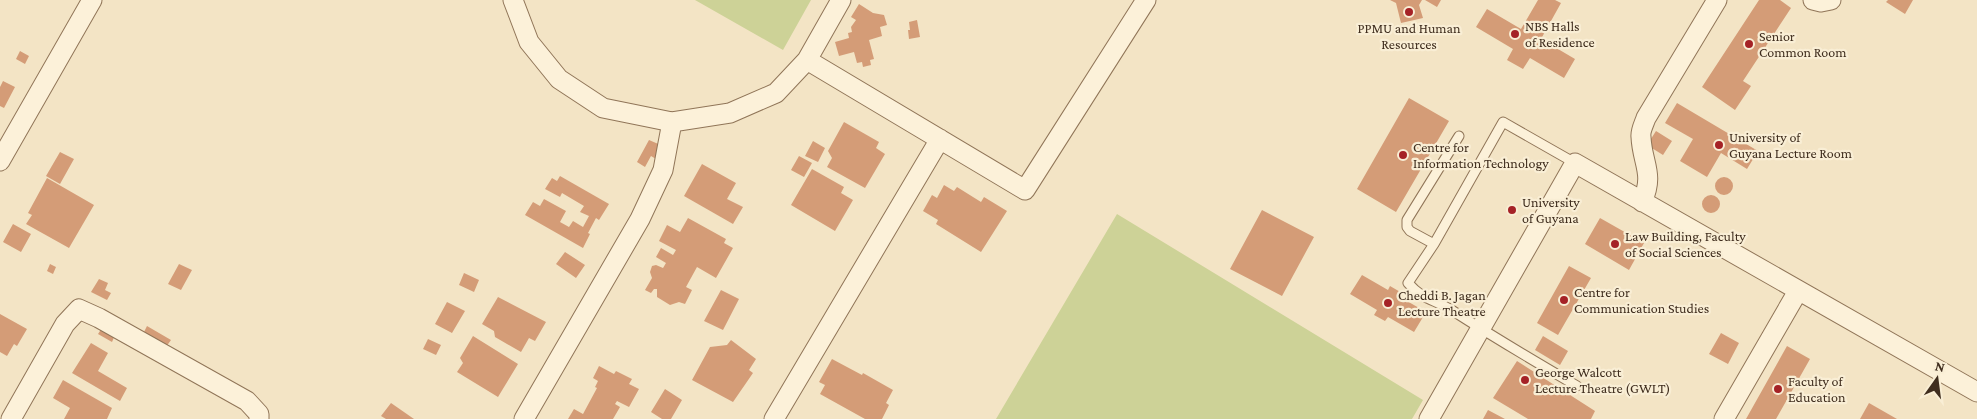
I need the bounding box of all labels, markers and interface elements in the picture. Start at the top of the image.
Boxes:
marker: PPMU and Human Resources [1403,6,1415,18]
place label: NBS Halls of Residence [1525,18,1595,50]
place label: PPMU and Human Resources [1357,20,1461,52]
marker: NBS Halls of Residence [1509,28,1521,40]
place label: Senior Common Room [1759,28,1846,60]
marker: Senior Common Room [1743,38,1755,50]
place label: University of Guyana Lecture Room [1729,129,1852,161]
place label: Centre for Information Technology [1413,139,1549,171]
marker: University of Guyana Lecture Room [1713,139,1725,151]
marker: Centre for Information Technology [1397,149,1409,161]
place label: University of Guyana [1522,194,1580,226]
marker: University of Guyana [1506,204,1518,216]
place label: Law Building, Faculty of Social Sciences [1625,228,1746,260]
marker: Law Building, Faculty of Social Sciences [1609,238,1621,250]
place label: Centre for Communication Studies [1574,284,1709,316]
place label: Cheddi B. Jagan Lecture Theatre [1398,287,1486,319]
marker: Centre for Communication Studies [1558,294,1570,306]
marker: Cheddi B. Jagan Lecture Theatre [1382,297,1394,309]
north arrow [1912,354,1962,404]
text: N [1934,357,1947,375]
place label: George Walcott Lecture Theatre (GWLT) [1535,364,1670,397]
place label: Faculty of Education [1788,373,1846,405]
marker: George Walcott Lecture Theatre (GWLT) [1519,374,1531,386]
marker: Faculty of Education [1772,383,1784,395]

